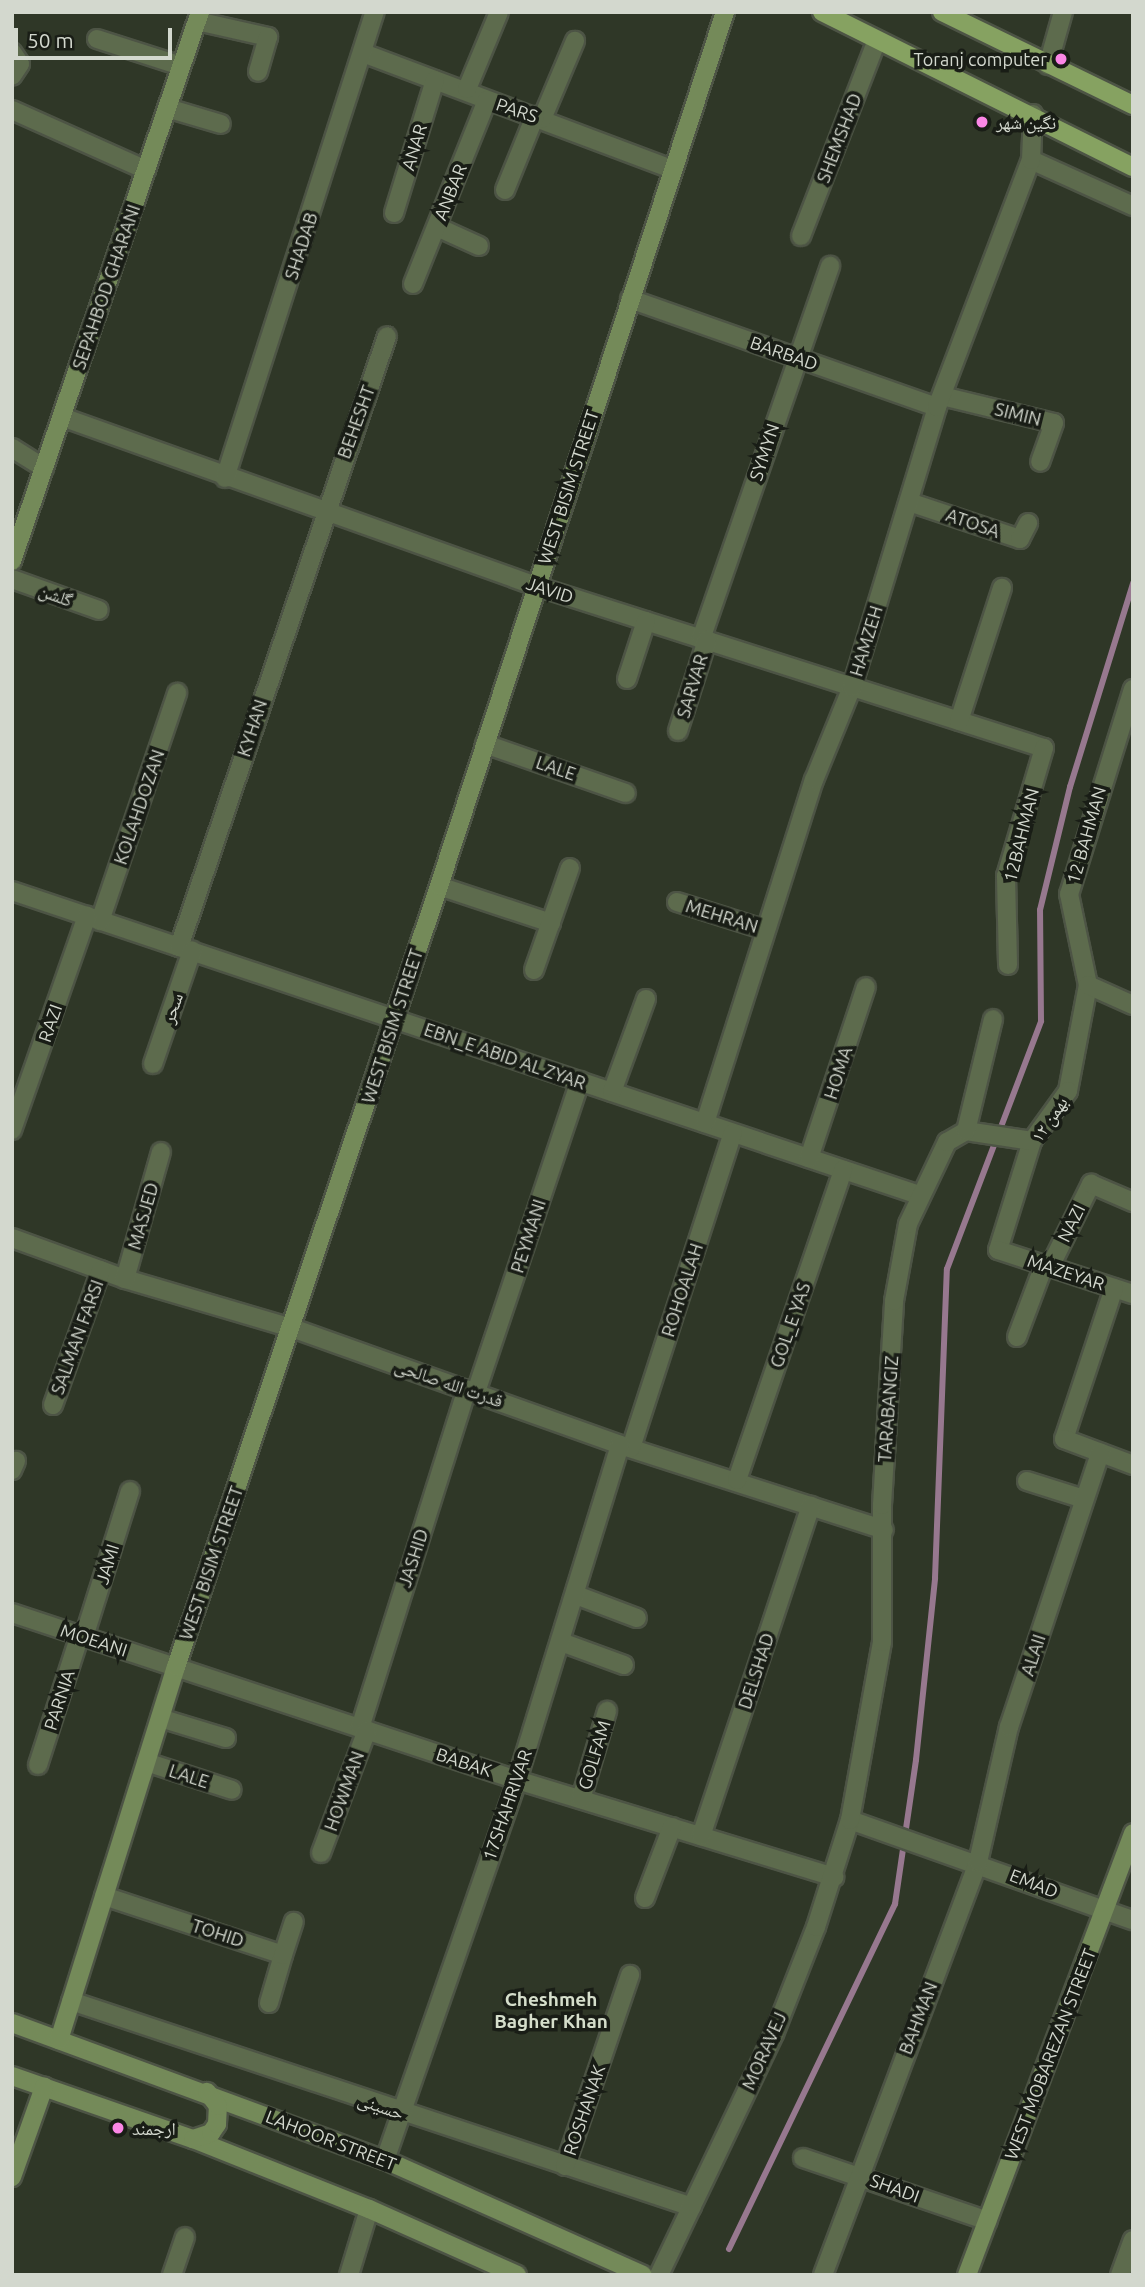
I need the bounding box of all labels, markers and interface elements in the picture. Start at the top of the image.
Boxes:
scale bar [18,14,175,58]
text: 50 m [27,28,74,52]
place label: Toranj computer [914,48,1047,70]
marker: Toranj computer [1053,51,1069,67]
street label: SHEMSHAD [812,90,866,186]
street label: PARS [493,93,541,127]
place label: نگین شهر [996,111,1056,133]
marker: نگین شهر [974,114,990,130]
street label: ANAR [397,121,431,173]
street label: ANBAR [429,161,471,223]
street label: SEPAHBOD GHARANI [68,202,144,372]
street label: SHADAB [280,210,322,282]
street label: BARBAD [747,331,821,375]
street label: BEHESHT [333,383,379,461]
street label: SIMIN [993,398,1043,430]
street label: WEST BISIM STREET [533,407,603,567]
street label: SYMYN [745,421,783,483]
street label: ATOSA [943,504,1003,542]
street label: JAVID [524,572,576,608]
street label: گلشن [36,579,76,611]
street label: HAMZEH [845,603,887,679]
street label: SARVAR [672,651,712,721]
street label: KYHAN [233,697,271,759]
street label: KOLAHDOZAN [109,747,169,867]
street label: LALE [533,751,579,785]
street label: 12 BAHMAN [1062,784,1110,886]
street label: 12BAHMAN [999,786,1043,884]
street label: MEHRAN [683,895,761,937]
street label: WEST BISIM STREET [357,946,427,1106]
street label: سحر [157,990,187,1026]
street label: RAZI [34,1001,66,1045]
street label: EBN_E ABID AL ZYAR [421,1018,589,1094]
street label: HOMA [819,1044,857,1102]
street label: ۱۲ بهمن [1026,1092,1072,1146]
street label: MASJED [123,1180,163,1252]
street label: PEYMANI [506,1196,550,1276]
street label: NAZI [1053,1200,1089,1246]
street label: ROHOALAH [657,1240,707,1340]
street label: MAZEYAR [1025,1249,1107,1295]
street label: SALMAN FARSI [46,1277,108,1397]
street label: GOL_E YAS [765,1280,815,1370]
street label: قدرت الله صالحی [392,1354,506,1412]
street label: TARABANGIZ [873,1355,903,1463]
street label: WEST BISIM STREET [175,1483,247,1643]
street label: JASHID [393,1526,433,1590]
street label: JAMI [91,1541,123,1587]
street label: MOEANI [58,1619,130,1661]
street label: DELSHAD [734,1630,778,1712]
street label: ALAII [1016,1632,1050,1678]
street label: PARNIA [39,1667,79,1733]
street label: GOLFAM [573,1718,615,1792]
street label: BABAK [433,1743,495,1781]
street label: 17SHAHRIVAR [478,1747,536,1863]
street label: HOWMAN [320,1748,368,1834]
street label: LALE [166,1759,212,1793]
street label: EMAD [1007,1864,1061,1902]
street label: TOHID [189,1914,247,1952]
street label: WEST MOBAREZAN STREET [1000,1945,1100,2163]
street label: BAHMAN [894,1979,942,2057]
district label: Cheshmeh Bagher Khan [494,1989,608,2033]
street label: MORAVEJ [737,2009,791,2093]
street label: ROSHANAK [558,2062,610,2158]
street label: حسینی [355,2088,407,2124]
street label: LAHOOR STREET [263,2105,399,2175]
place label: ارجمند [132,2117,176,2139]
marker: ارجمند [110,2120,126,2136]
street label: SHADI [867,2169,923,2207]

